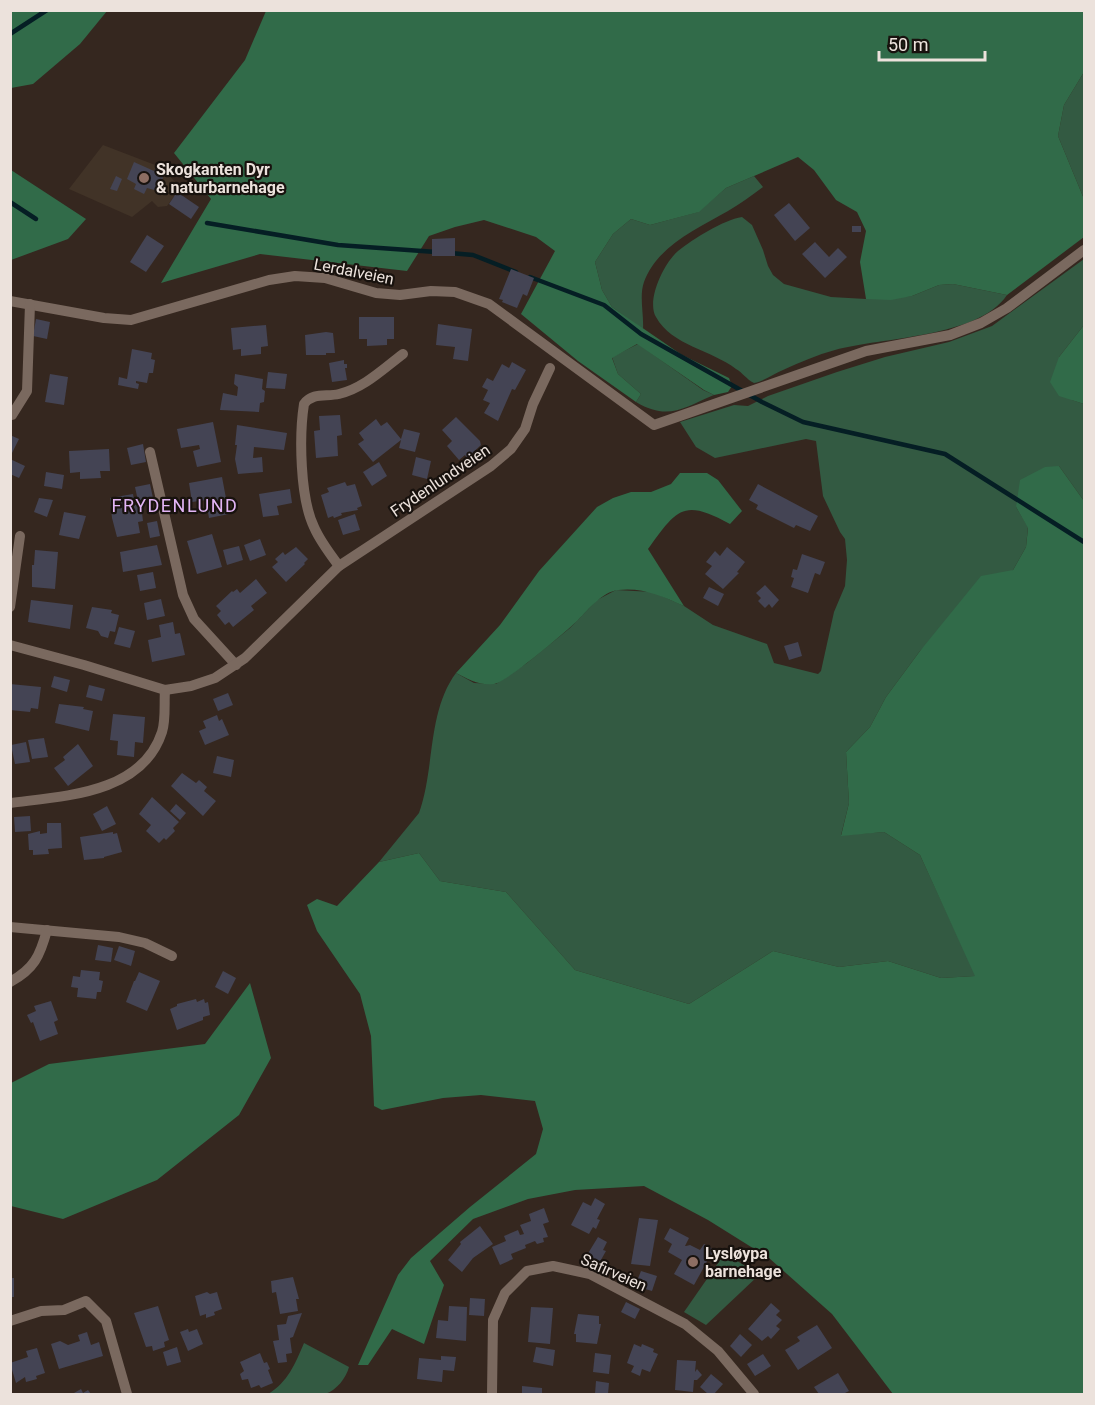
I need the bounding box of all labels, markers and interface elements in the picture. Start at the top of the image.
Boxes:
scale bar [879,24,986,62]
text: 50 m [888,34,928,55]
place label: Skogkanten Dyr & naturbarnehage [156,160,285,197]
marker: Skogkanten Dyr & naturbarnehage [137,171,151,185]
street label: Lerdalveien [312,254,396,289]
street label: Frydenlundveien [387,440,494,521]
district label: FRYDENLUND [112,495,238,516]
place label: Lysløypa barnehage [705,1244,782,1281]
street label: Safirveien [578,1250,650,1295]
marker: Lysløypa barnehage [686,1255,700,1269]

